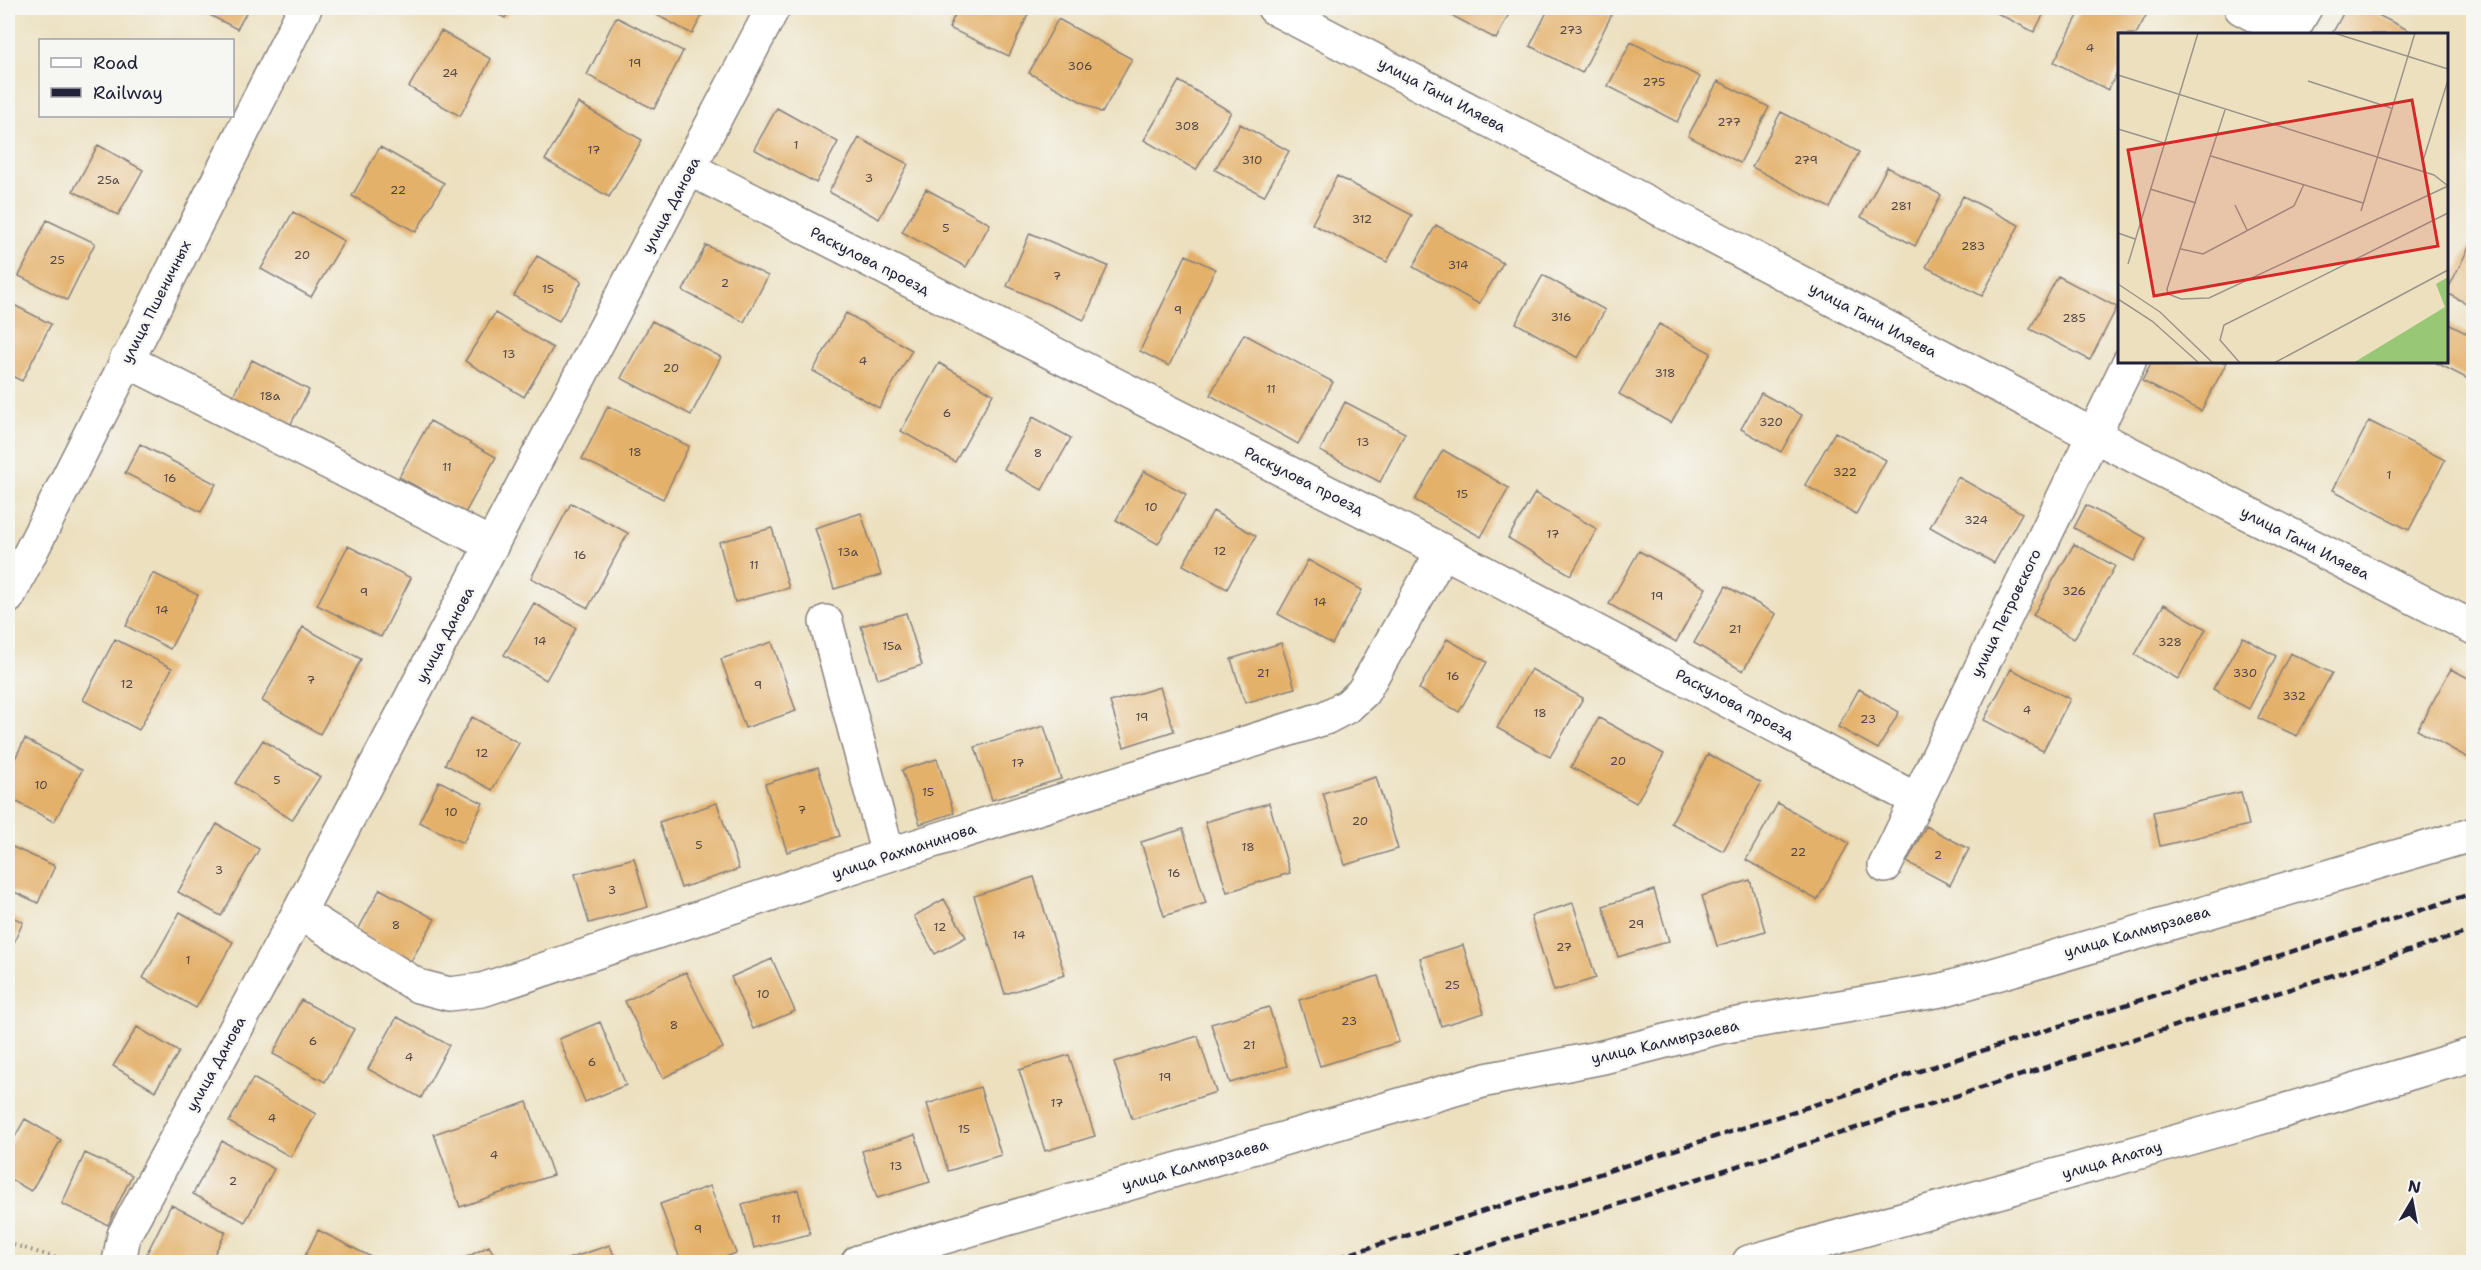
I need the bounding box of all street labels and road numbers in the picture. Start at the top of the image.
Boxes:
street label: улица Гани Иляева [1375,53,1510,137]
street label: улица Данова [637,153,705,257]
street label: Раскулова проезд [807,222,934,300]
street label: улица Пшеничных [116,237,196,367]
street label: улица Гани Иляева [1806,278,1941,362]
street label: Раскулова проезд [1241,442,1368,520]
street label: улица Гани Иляева [2237,502,2373,584]
street label: улица Петровского [1966,545,2046,681]
street label: улица Данова [411,583,479,687]
street label: Раскулова проезд [1672,664,1798,744]
street label: улица Рахманинова [829,818,979,884]
street label: улица Калмырзаева [2062,901,2213,962]
street label: улица Данова [182,1012,251,1115]
street label: улица Калмырзаева [1589,1015,1741,1069]
street label: улица Калмырзаева [1120,1134,1271,1195]
street label: улица Алатау [2060,1136,2164,1184]

